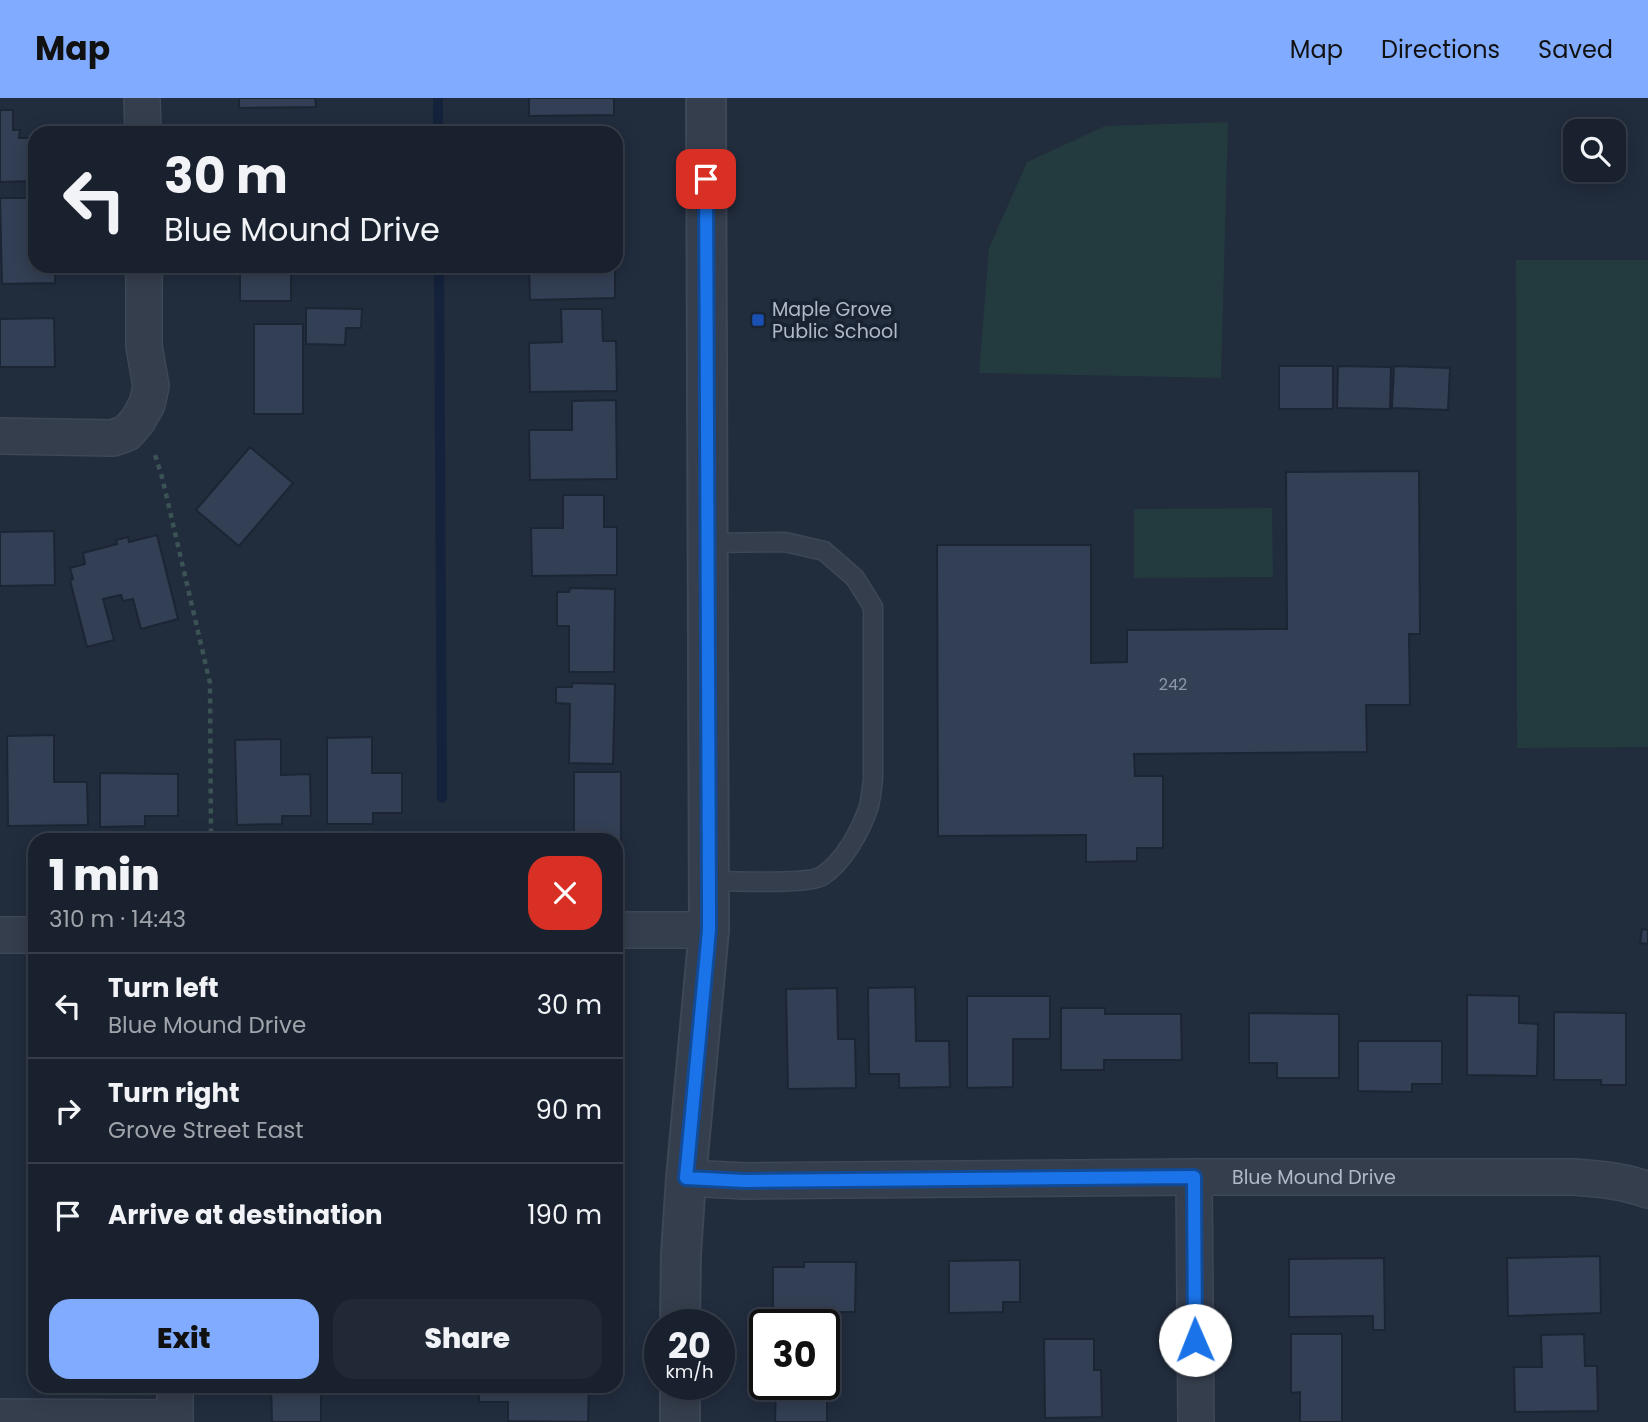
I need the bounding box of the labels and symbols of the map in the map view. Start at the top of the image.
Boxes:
pin [676,149,736,209]
place label: Maple Grove Public School [772,296,898,345]
marker: Maple Grove Public School [750,312,766,328]
house number: 242 [1159,673,1187,696]
street label: Blue Mound Drive [1232,1164,1396,1191]
position arrow [1158,1303,1232,1377]
speed limit sign: 30 [749,1309,840,1400]

